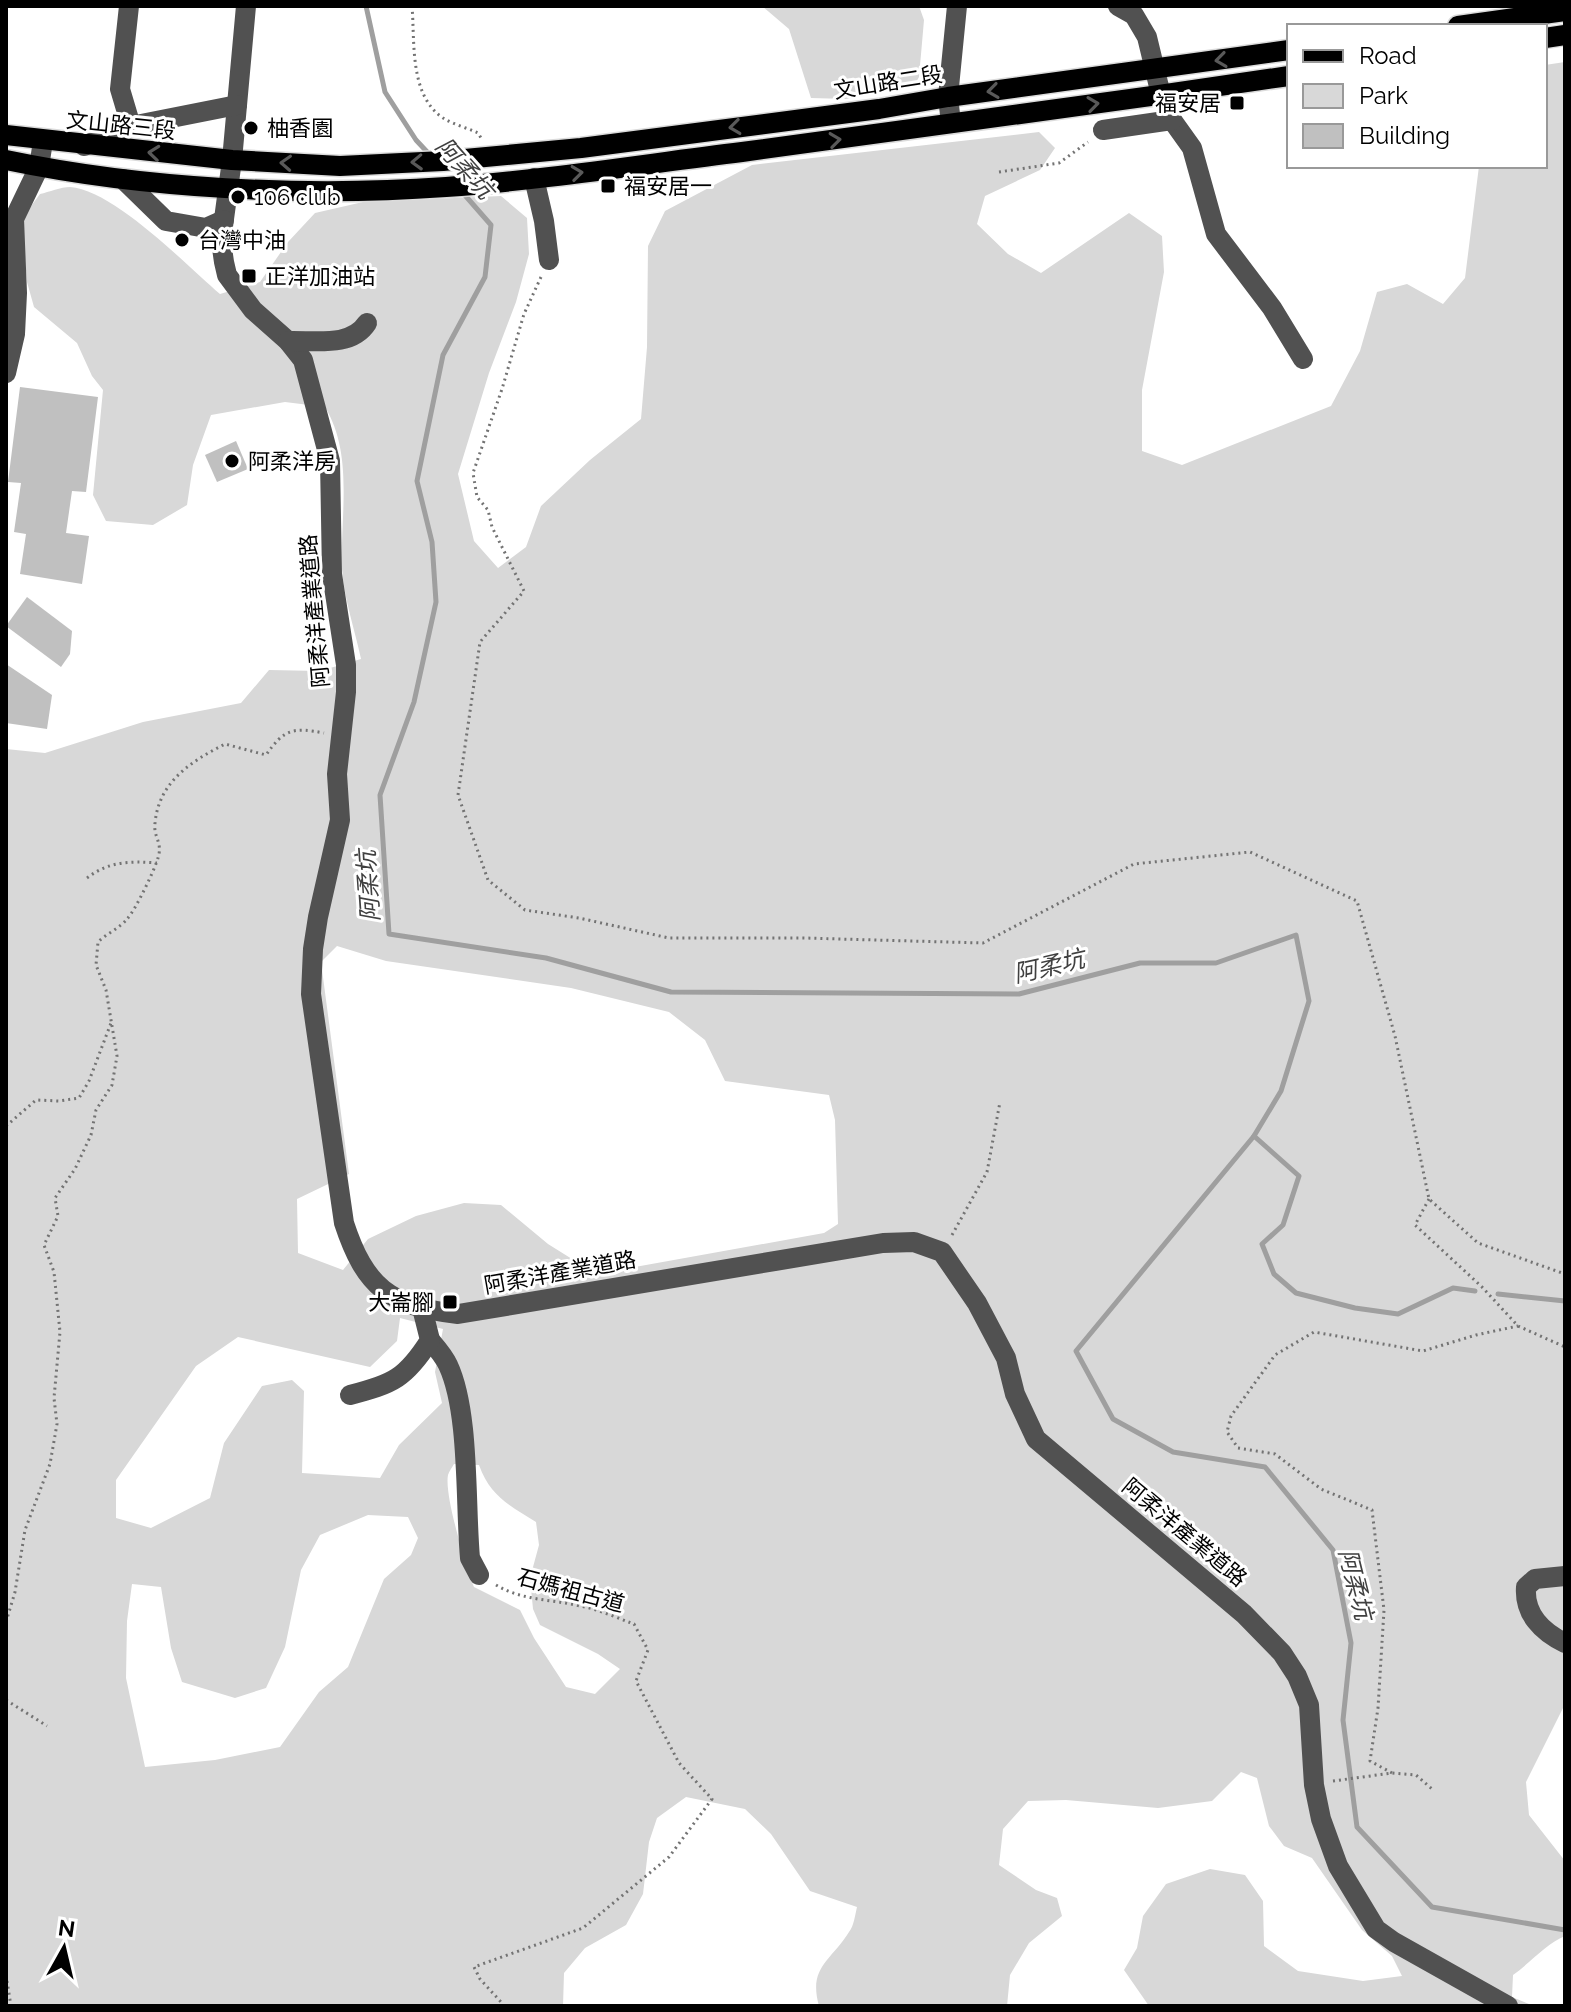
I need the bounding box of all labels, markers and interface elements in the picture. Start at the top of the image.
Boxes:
legend [1287,24,1547,168]
text: Road [1359,41,1417,70]
one-way arrow [1214,51,1228,68]
street label: 文山路二段 [832,61,944,103]
text: Park [1359,81,1408,110]
one-way arrow [986,82,999,99]
place label: 福安居 [1155,90,1221,116]
marker: 福安居 [1228,94,1246,112]
one-way arrow [1086,96,1100,113]
street label: 文山路三段 [65,106,177,144]
place label: 柚香園 [267,115,333,141]
marker: 柚香園 [242,119,260,137]
one-way arrow [729,119,742,136]
text: Building [1359,121,1450,150]
water label: 阿柔坑 [430,132,502,207]
one-way arrow [828,132,842,149]
one-way arrow [147,144,160,161]
one-way arrow [410,154,423,171]
one-way arrow [279,155,292,172]
one-way arrow [570,165,584,182]
place label: 福安居一 [624,173,712,199]
marker: 福安居一 [599,177,617,195]
place label: 106 club [254,184,340,210]
marker: 106 club [229,188,247,206]
place label: 台灣中油 [198,227,286,253]
marker: 台灣中油 [173,231,191,249]
place label: 正洋加油站 [265,263,375,289]
marker: 正洋加油站 [240,267,258,285]
place label: 阿柔洋房 [248,448,336,474]
marker: 阿柔洋房 [223,452,241,470]
street label: 阿柔洋產業道路 [294,533,334,689]
water label: 阿柔坑 [351,846,385,923]
water label: 阿柔坑 [1011,943,1090,988]
street label: 阿柔洋產業道路 [482,1246,638,1298]
place label: 大崙腳 [368,1289,434,1315]
marker: 大崙腳 [441,1293,459,1311]
street label: 阿柔洋產業道路 [1118,1473,1252,1591]
water label: 阿柔坑 [1333,1546,1380,1625]
street label: 石媽祖古道 [515,1563,627,1617]
north arrow [24,1908,104,1988]
text: N [57,1914,77,1942]

